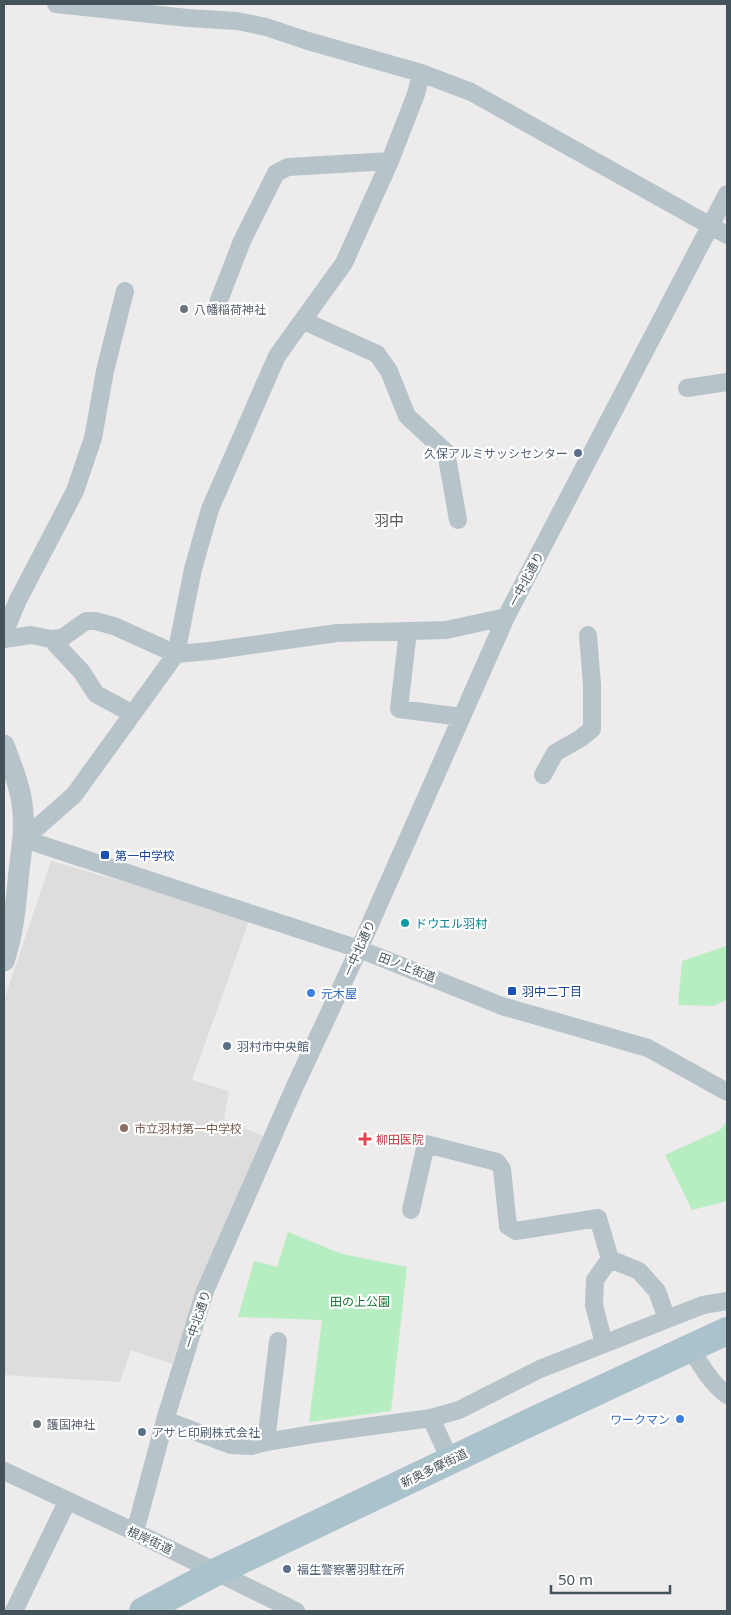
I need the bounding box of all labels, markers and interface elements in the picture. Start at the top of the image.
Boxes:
place label: 八幡稲荷神社 [194,301,266,318]
marker: 八幡稲荷神社 [178,303,190,315]
place label: 久保アルミサッシセンター [424,445,568,462]
marker: 久保アルミサッシセンター [572,447,584,459]
district label: 羽中 [374,510,404,530]
street label: 一中北通り [504,549,548,609]
place label: 第一中学校 [115,847,175,864]
marker: 第一中学校 [99,849,111,861]
place label: ドウエル羽村 [415,915,488,932]
street label: 一中北通り [339,917,379,979]
marker: ドウエル羽村 [399,917,411,929]
street label: 田ノ上街道 [376,948,438,986]
place label: 羽中二丁目 [522,983,582,1000]
place label: 元木屋 [321,985,357,1002]
marker: 羽中二丁目 [506,985,518,997]
marker: 元木屋 [305,987,317,999]
place label: 羽村市中央館 [237,1038,309,1055]
marker: 羽村市中央館 [221,1040,233,1052]
place label: 市立羽村第一中学校 [134,1120,242,1137]
marker: 市立羽村第一中学校 [118,1122,130,1134]
place label: 柳田医院 [376,1131,424,1148]
marker: 柳田医院 [358,1132,372,1146]
street label: 一中北通り [180,1288,214,1350]
park label: 田の上公園 [330,1293,390,1310]
place label: ワークマン [610,1411,670,1428]
marker: ワークマン [674,1413,686,1425]
place label: 護国神社 [47,1416,95,1433]
marker: 護国神社 [31,1418,43,1430]
place label: アサヒ印刷株式会社 [152,1424,260,1441]
marker: アサヒ印刷株式会社 [136,1426,148,1438]
street label: 新奥多摩街道 [398,1445,470,1491]
street label: 根岸街道 [125,1522,175,1558]
place label: 福生警察署羽駐在所 [297,1561,405,1578]
scale bar [551,1562,670,1594]
marker: 福生警察署羽駐在所 [281,1563,293,1575]
text: 50 m [558,1569,593,1589]

